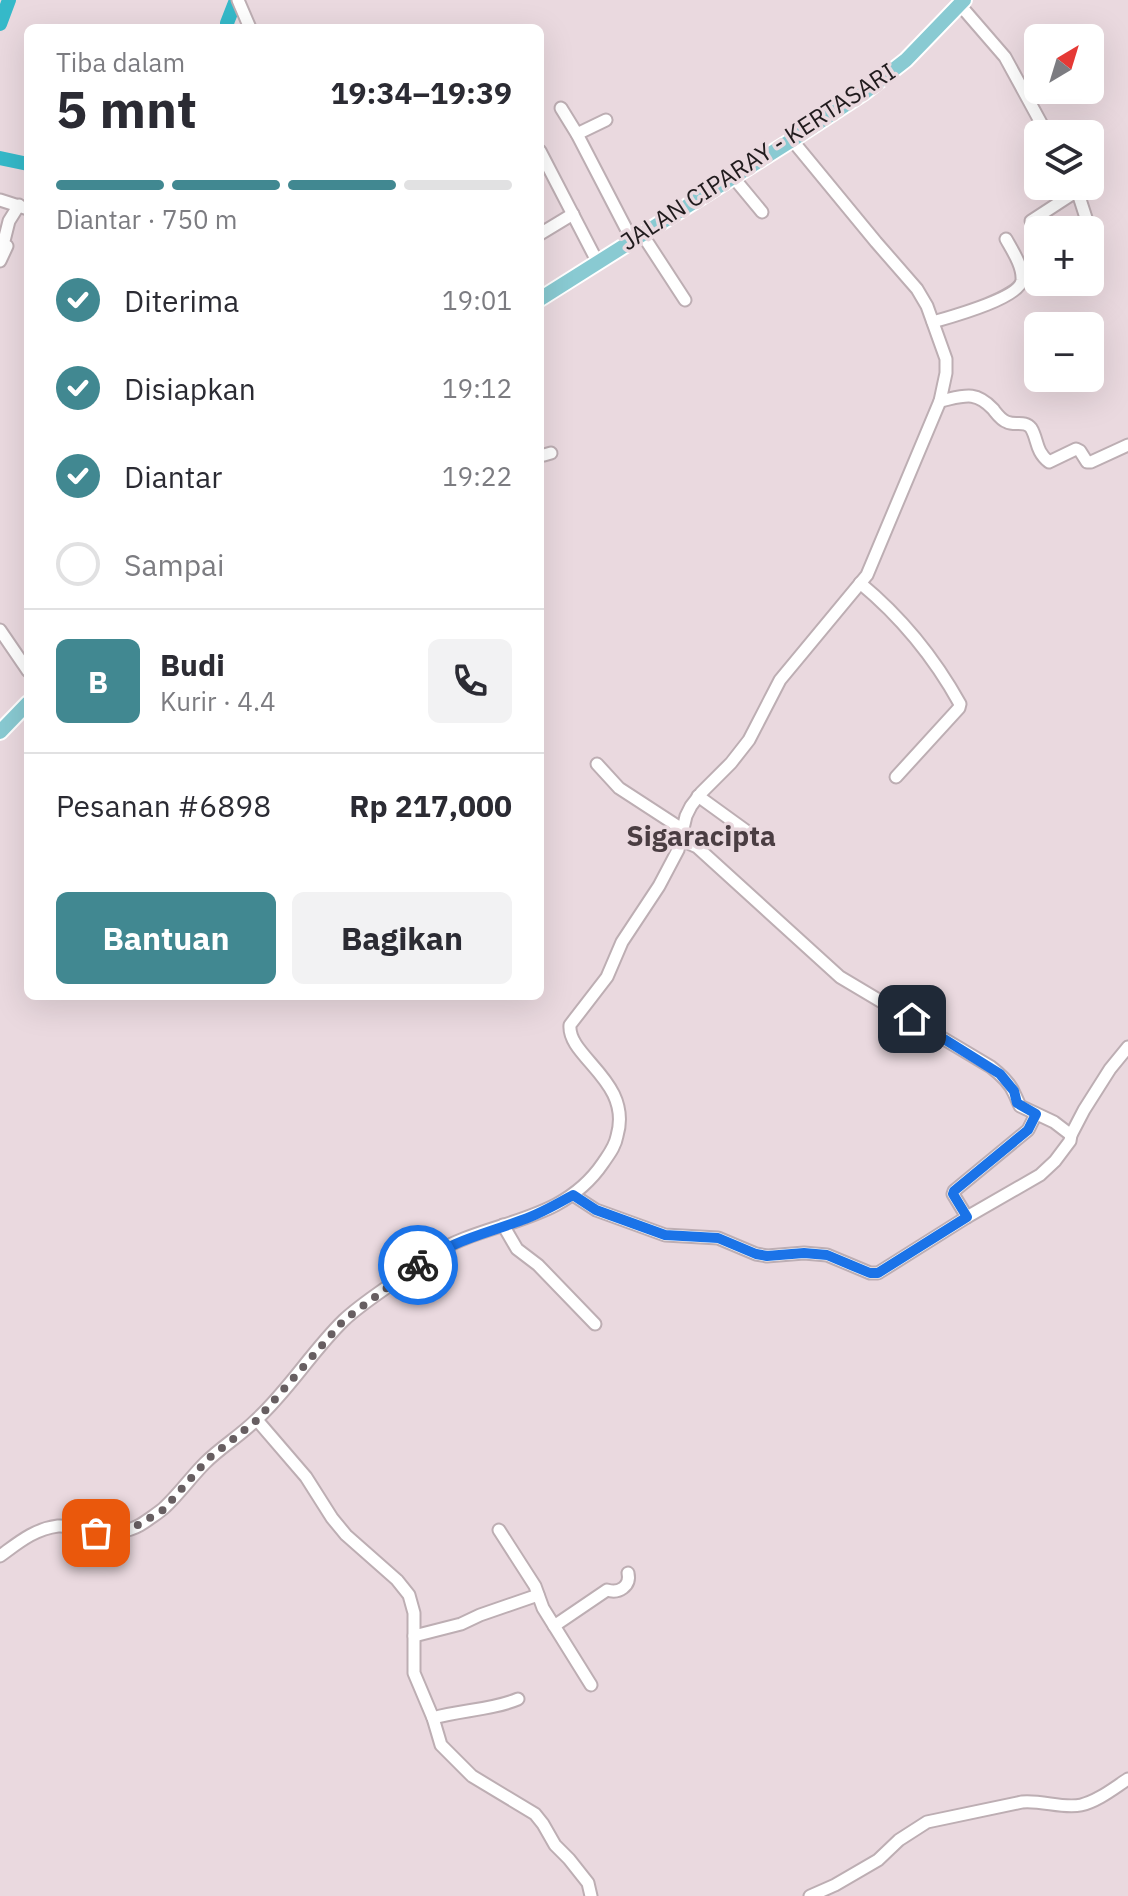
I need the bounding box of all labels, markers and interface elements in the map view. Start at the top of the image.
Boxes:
north arrow [1024,24,1104,104]
map controls [1024,24,1104,392]
text: Tiba dalam [56,45,185,79]
street label: JALAN CIPARAY - KERTASARI [614,55,901,257]
text: 19:34–19:39 [331,73,512,112]
text: 5 mnt [56,75,197,142]
button: layers [1024,120,1104,200]
text: Diantar · 750 m [56,202,238,236]
button: + [1024,216,1104,296]
icon: check [56,278,100,322]
text: Diterima [124,281,239,320]
text: 19:01 [442,283,512,317]
button: − [1024,312,1104,392]
icon: check [56,366,100,410]
text: Disiapkan [124,369,256,408]
text: 19:12 [442,371,512,405]
icon: check [56,454,100,498]
text: Diantar [124,457,222,496]
text: 19:22 [442,459,512,493]
text: Sampai [124,545,225,584]
button: phone [428,639,512,723]
text: Budi [160,645,225,684]
text: B [88,662,108,701]
text: Kurir · 4.4 [160,684,276,718]
text: Pesanan #6898 [56,786,271,825]
text: Rp 217,000 [349,786,512,825]
district label: Sigaracipta [626,817,776,854]
button: Bantuan [56,892,276,984]
button: Bagikan [292,892,512,984]
pin [878,985,946,1053]
icon: home [890,997,934,1041]
courier [378,1225,458,1305]
icon: bike [396,1243,440,1287]
pin [62,1499,130,1567]
icon: bag [74,1511,118,1555]

